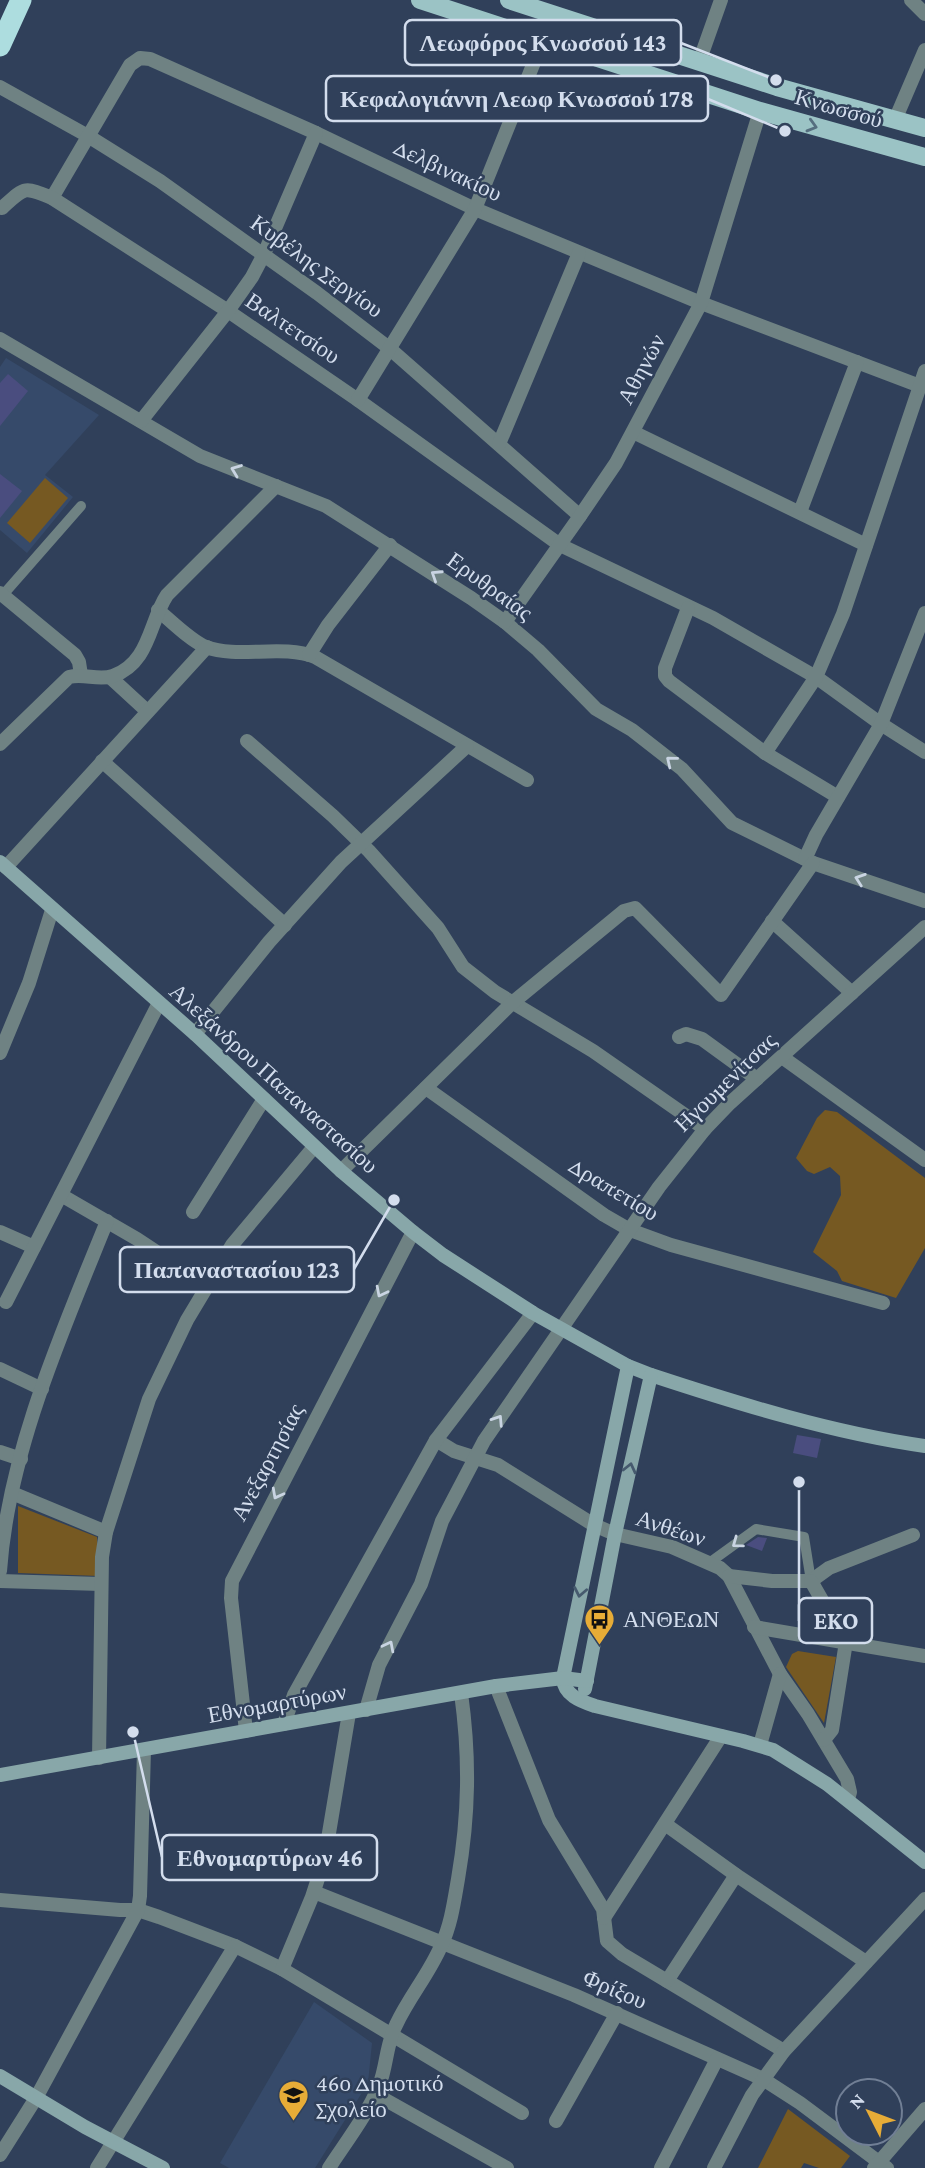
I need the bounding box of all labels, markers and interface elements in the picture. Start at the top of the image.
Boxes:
callout: Λεωφόρος Κνωσσού 143 [405,20,681,65]
text: Λεωφόρος Κνωσσού 143 [419,29,667,56]
callout: Κεφαλογιάννη Λεωφ Κνωσσού 178 [326,76,708,121]
street label: Κνωσσού [792,83,886,133]
text: Κεφαλογιάννη Λεωφ Κνωσσού 178 [340,85,694,112]
one-way arrow [806,118,818,132]
street label: Δελβινακίου [390,134,506,206]
street label: Κυβέλης Σεργίου [246,209,388,323]
street label: Βαλτετσίου [241,287,345,369]
street label: Αθηνών [612,330,670,408]
one-way arrow [230,465,242,479]
street label: Ερυθραίας [442,546,538,626]
one-way arrow [431,570,444,583]
one-way arrow [667,757,680,769]
one-way arrow [855,873,867,887]
street label: Αλεξάνδρου Παπαναστασίου [164,978,384,1178]
street label: Ηγουμενίτσας [669,1027,781,1137]
street label: Δραπετίου [564,1152,664,1226]
callout: Παπαναστασίου 123 [120,1247,354,1292]
text: Παπαναστασίου 123 [134,1256,340,1283]
one-way arrow [376,1285,390,1297]
street label: Ανεξαρτησίας [225,1399,309,1525]
one-way arrow [490,1415,502,1428]
one-way arrow [622,1462,637,1474]
one-way arrow [271,1487,285,1499]
street label: Ανθέων [633,1505,709,1551]
one-way arrow [732,1534,745,1547]
one-way arrow [574,1586,589,1598]
callout: EKO [799,1598,872,1643]
bus stop icon: ΑΝΘΕΩΝ [583,1602,617,1646]
place label: ΑΝΘΕΩΝ [623,1606,720,1632]
text: EKO [813,1607,859,1634]
one-way arrow [380,1641,394,1653]
street label: Εθνομαρτύρων [206,1678,348,1728]
callout: Εθνομαρτύρων 46 [162,1835,377,1880]
text: Εθνομαρτύρων 46 [177,1844,363,1871]
street label: Φρίξου [579,1964,651,2014]
place label: 46ο Δημοτικό Σχολείο [316,2070,444,2122]
north arrow [834,2077,904,2147]
school or university icon: 46ο Δημοτικό Σχολείο [276,2079,310,2123]
text: N [845,2089,869,2113]

